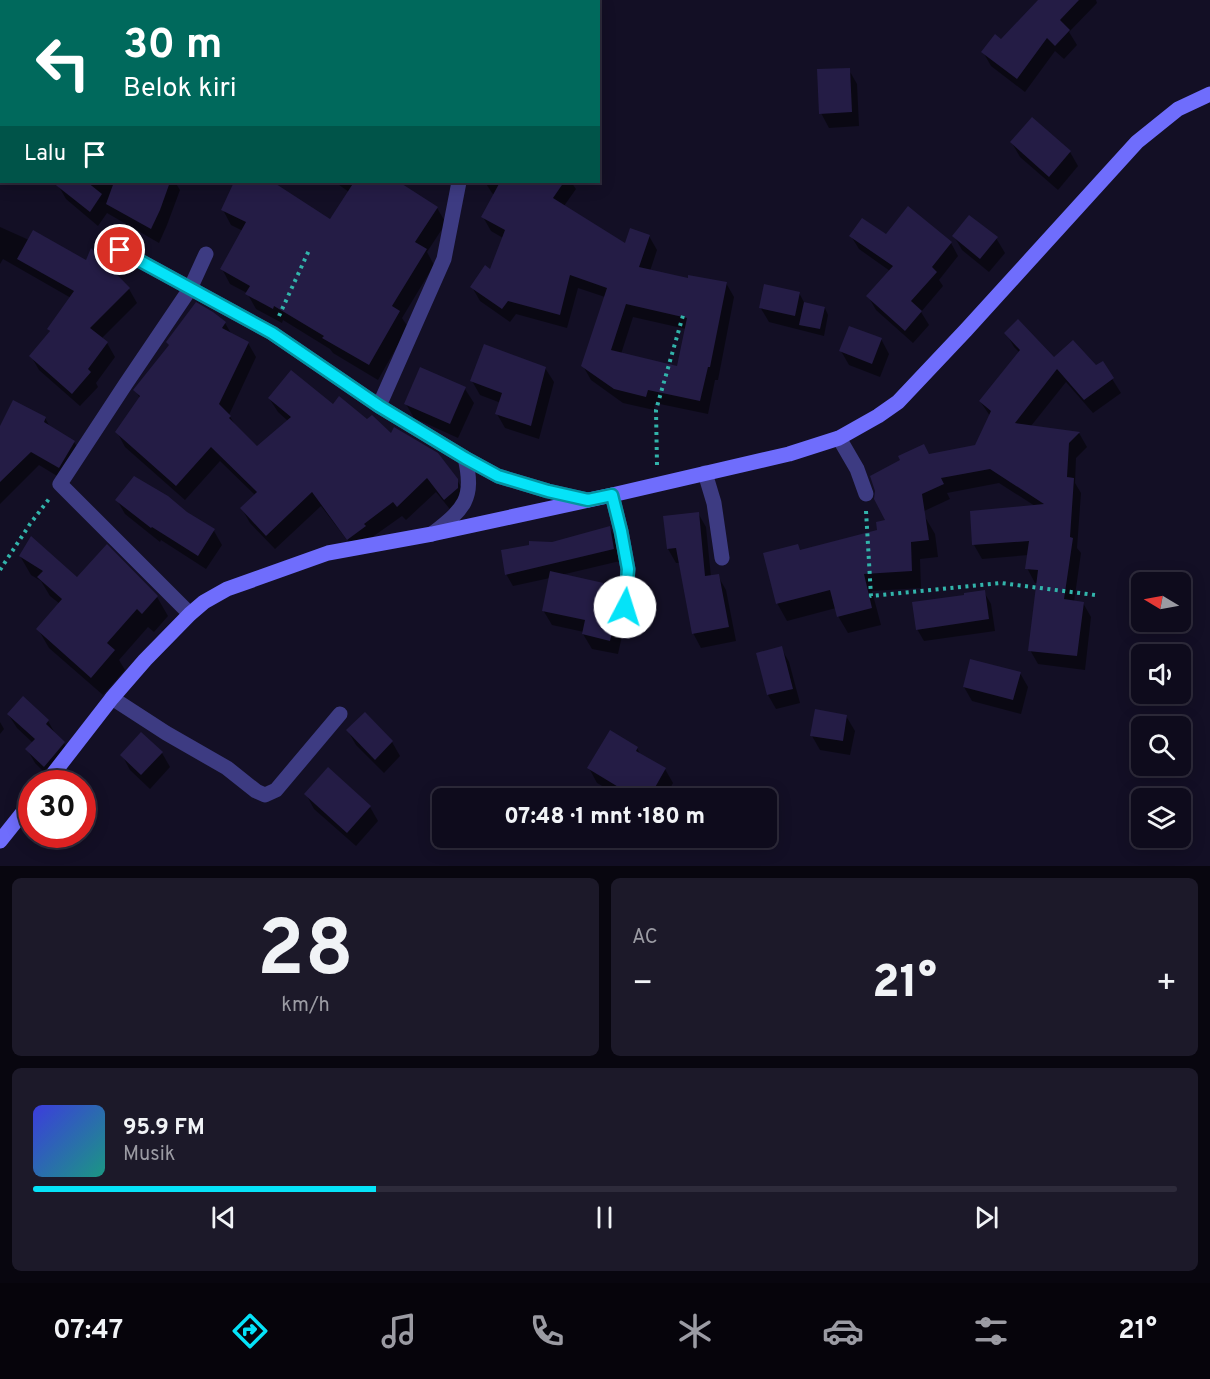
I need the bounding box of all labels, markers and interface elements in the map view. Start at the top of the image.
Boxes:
text: 30 m [123,20,222,73]
icon: left [24,24,102,102]
text: Belok kiri [123,72,237,106]
icon: arrive [78,138,111,171]
text: Lalu [24,141,66,168]
pin [94,224,145,275]
icon: arrive [103,233,136,266]
north arrow [1131,572,1191,632]
map controls [1131,572,1191,848]
position arrow [593,575,657,639]
button: sound [1131,644,1191,704]
button: search [1131,716,1191,776]
speed limit sign: 30 [18,770,96,848]
button: layers [1131,788,1191,848]
text: 07:48 · 1 mnt · 180 m [504,804,705,831]
text: 28 [257,904,354,1003]
text: AC [632,925,658,951]
text: 21° [872,956,937,1013]
text: − [632,964,653,1006]
text: + [1156,964,1177,1006]
text: km/h [281,993,330,1019]
text: 95.9 FM [123,1115,205,1142]
text: Musik [123,1142,175,1168]
icon: previous [207,1201,240,1234]
icon: pause [588,1201,621,1234]
icon: next [970,1201,1003,1234]
icon: directions [229,1310,271,1352]
icon: music [378,1310,420,1352]
icon: phone [526,1310,568,1352]
icon: climate [674,1310,716,1352]
icon: car [822,1310,864,1352]
icon: filters [970,1310,1012,1352]
text: 07:47 [53,1314,123,1348]
text: 21° [1118,1314,1157,1348]

